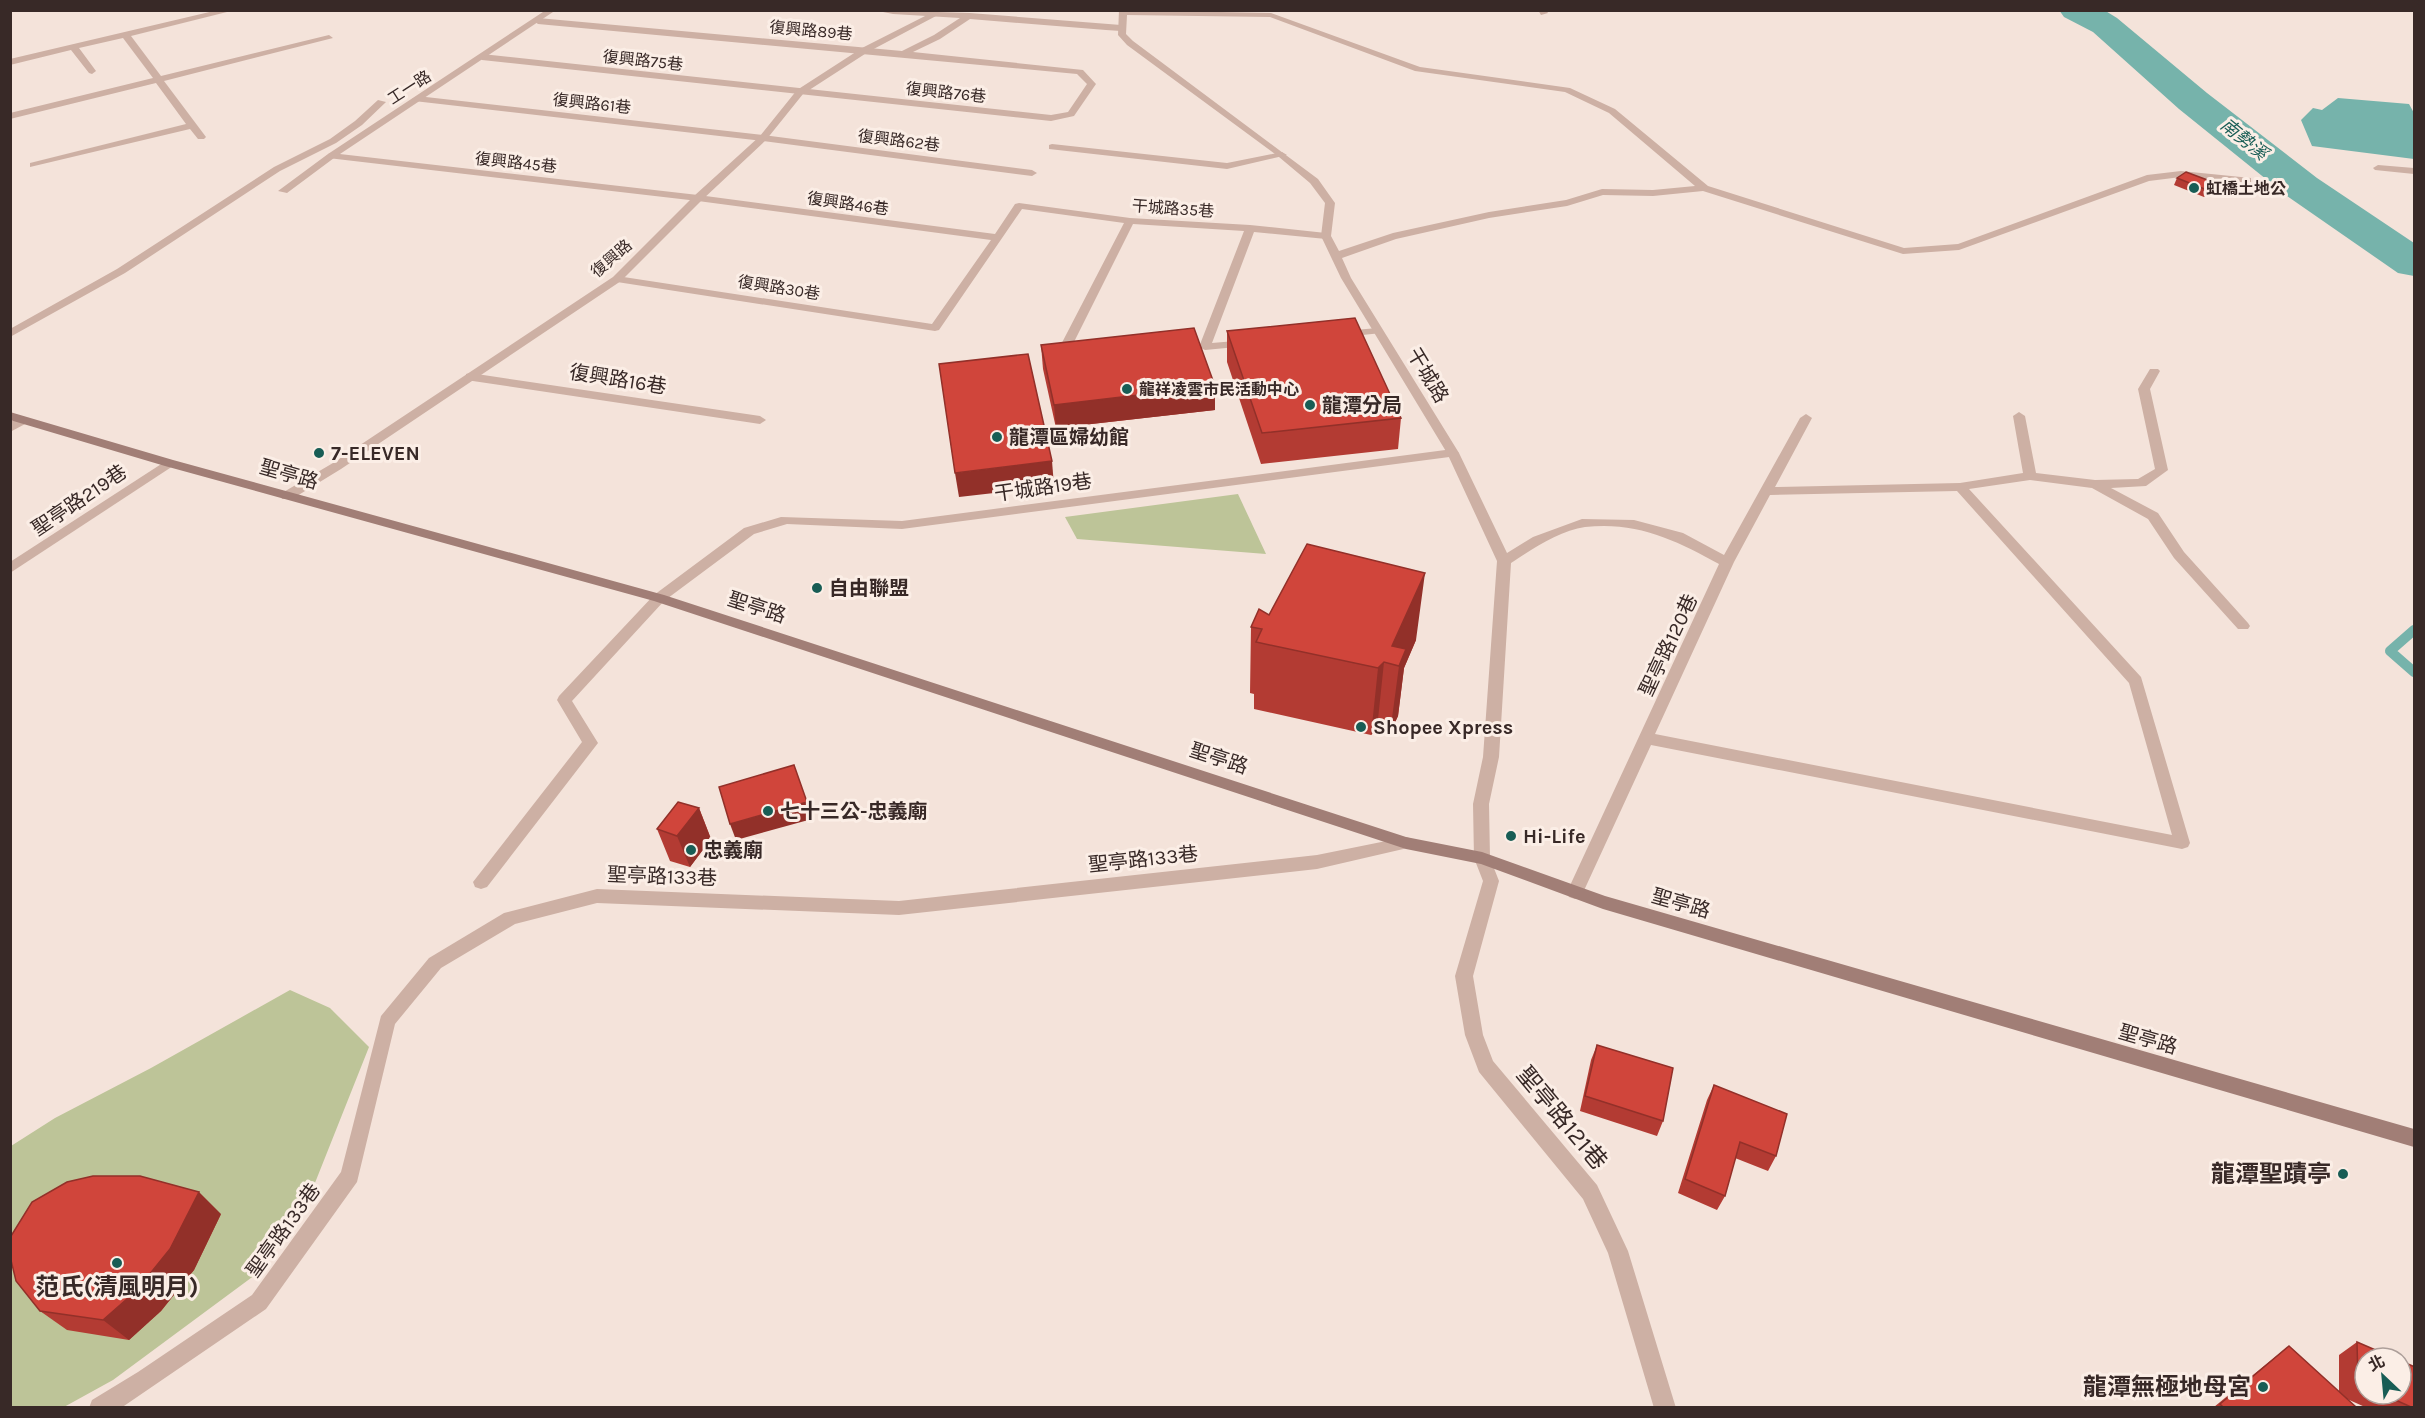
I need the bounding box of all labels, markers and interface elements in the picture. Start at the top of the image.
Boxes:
street label: 復興路89巷 [769,17,853,44]
street label: 復興路75巷 [602,47,684,74]
street label: 工一路 [384,66,435,108]
street label: 復興路76巷 [905,79,987,106]
street label: 復興路61巷 [552,90,632,117]
water label: 南勢溪 [2216,113,2274,166]
street label: 復興路62巷 [857,126,941,155]
street label: 復興路45巷 [474,149,558,176]
place label: 虹橋土地公 [2206,179,2286,198]
marker: 虹橋土地公 [2187,181,2201,195]
street label: 復興路46巷 [806,188,890,219]
street label: 干城路35巷 [1131,196,1215,221]
street label: 復興路 [587,235,636,281]
street label: 復興路30巷 [736,272,821,303]
street label: 干城路 [1402,344,1453,407]
street label: 復興路16巷 [568,360,668,399]
place label: 龍祥凌雲市民活動中心 [1139,380,1299,399]
marker: 龍祥凌雲市民活動中心 [1120,382,1134,396]
place label: 龍潭分局 [1322,394,1402,417]
marker: 龍潭分局 [1303,398,1317,412]
place label: 龍潭區婦幼館 [1009,426,1129,449]
marker: 龍潭區婦幼館 [990,430,1004,444]
place label: 7-ELEVEN [331,442,420,465]
marker: 7-ELEVEN [312,446,326,460]
street label: 聖亭路 [257,455,321,494]
street label: 聖亭路219巷 [27,460,131,541]
street label: 干城路19巷 [993,469,1093,506]
place label: 自由聯盟 [829,577,909,600]
marker: 自由聯盟 [810,581,824,595]
street label: 聖亭路 [725,587,789,628]
street label: 聖亭路120巷 [1635,590,1702,700]
place label: Shopee Xpress [1373,716,1513,739]
marker: Shopee Xpress [1354,720,1368,734]
street label: 聖亭路 [1187,738,1251,779]
place label: 七十三公-忠義廟 [780,800,927,823]
marker: 七十三公-忠義廟 [761,804,775,818]
place label: Hi-Life [1523,825,1586,848]
marker: Hi-Life [1504,829,1518,843]
place label: 忠義廟 [703,839,763,862]
street label: 聖亭路133巷 [1087,842,1199,877]
marker: 忠義廟 [684,843,698,857]
street label: 聖亭路133巷 [606,863,717,890]
street label: 聖亭路 [1649,884,1713,923]
street label: 聖亭路 [2116,1020,2180,1059]
street label: 聖亭路121巷 [1511,1061,1613,1175]
place label: 龍潭聖蹟亭 [2211,1160,2331,1188]
marker: 龍潭聖蹟亭 [2336,1167,2350,1181]
street label: 聖亭路133巷 [242,1179,325,1282]
marker: 范氏(清風明月) [110,1256,124,1270]
place label: 范氏(清風明月) [35,1273,199,1301]
north arrow [2353,1346,2413,1406]
text: 北 [2365,1351,2388,1375]
place label: 龍潭無極地母宮 [2083,1373,2251,1401]
marker: 龍潭無極地母宮 [2256,1380,2270,1394]

